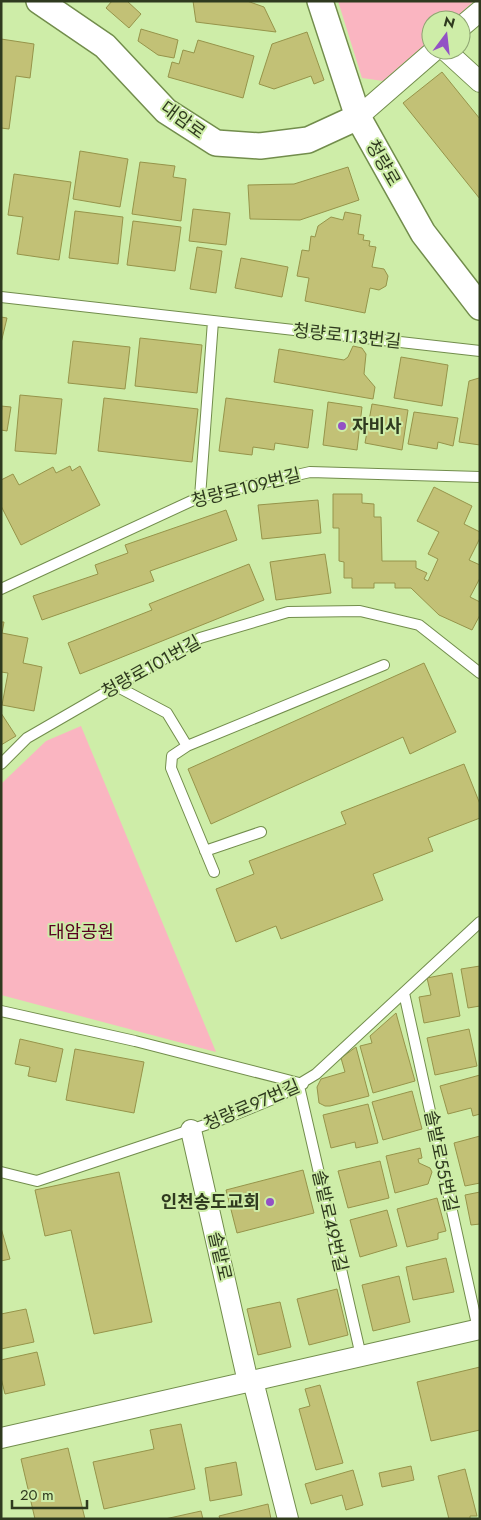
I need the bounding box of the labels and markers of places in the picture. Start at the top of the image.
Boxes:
place label: 자비사 [352,413,402,439]
marker: 자비사 [336,420,348,432]
place label: 인천송도교회 [161,1189,260,1215]
marker: 인천송도교회 [264,1196,276,1208]

